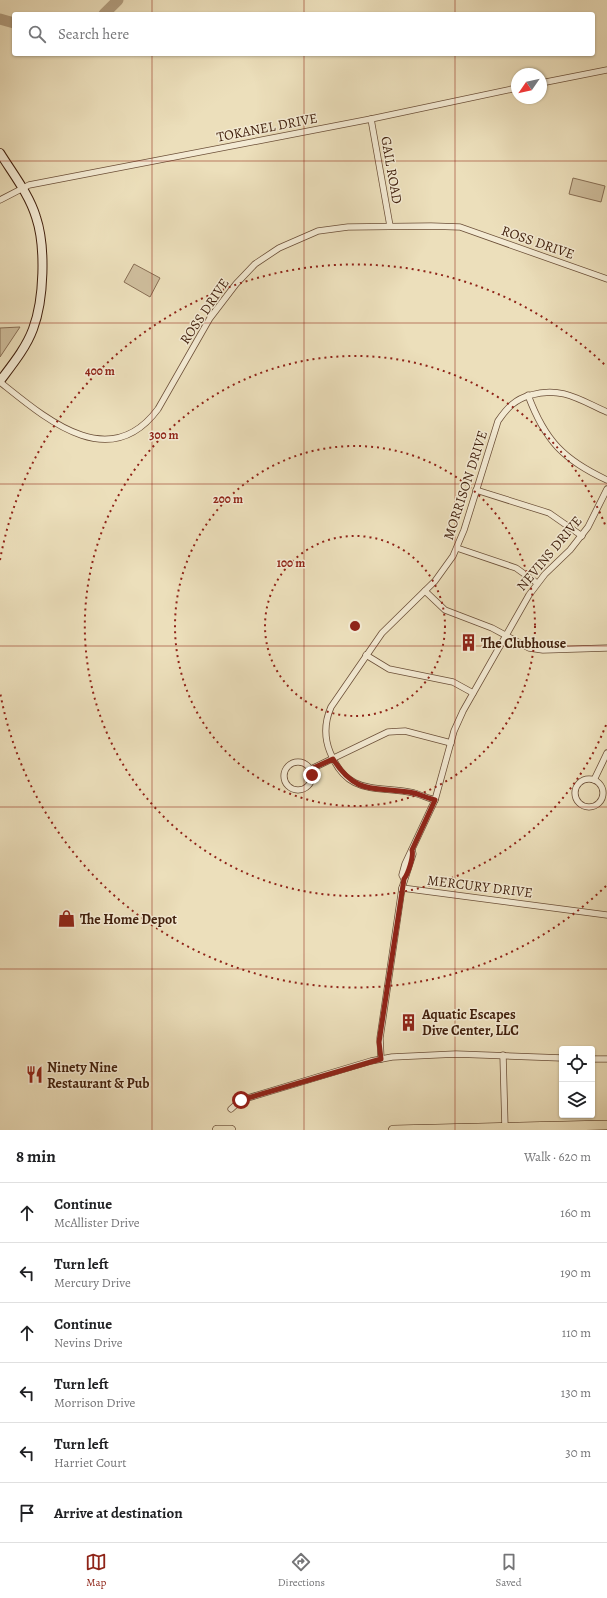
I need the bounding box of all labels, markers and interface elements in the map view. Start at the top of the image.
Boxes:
search box [12,12,595,56]
icon: search [26,23,48,45]
text: Search here [58,24,129,44]
north arrow [511,68,547,104]
street label: TOKANEL DRIVE [215,108,319,147]
street label: GAIL ROAD [376,135,407,206]
street label: ROSS DRIVE [499,221,577,264]
street label: ROSS DRIVE [175,274,234,348]
text: 400 m [85,363,115,379]
text: 300 m [149,427,179,443]
street label: MORRISON DRIVE [439,428,492,542]
text: 200 m [213,491,243,507]
street label: NEVINS DRIVE [512,512,586,595]
text: 100 m [277,555,305,571]
centre of rings [348,619,362,633]
building icon: The Clubhouse [458,633,478,653]
place label: The Clubhouse [481,634,567,653]
route end [303,766,321,784]
street label: MERCURY DRIVE [426,871,534,902]
shop icon: The Home Depot [57,909,77,929]
place label: The Home Depot [80,910,177,929]
place label: Aquatic Escapes Dive Center, LLC [421,1005,519,1040]
building icon: Aquatic Escapes Dive Center, LLC [399,1012,419,1032]
map controls [559,1046,595,1118]
button: locate [559,1046,595,1082]
place label: Ninety Nine Restaurant & Pub [47,1058,150,1093]
restaurant icon: Ninety Nine Restaurant & Pub [24,1065,44,1085]
button: layers [559,1082,595,1118]
route start [232,1091,250,1109]
text: 8 min [16,1145,56,1168]
text: Walk · 620 m [524,1148,591,1165]
text: Continue [54,1194,112,1214]
icon: ahead [16,1202,38,1224]
text: 160 m [560,1204,591,1221]
text: McAllister Drive [54,1214,140,1231]
text: Turn left [54,1254,109,1274]
icon: left [16,1262,38,1284]
text: 190 m [560,1264,591,1281]
text: Mercury Drive [54,1274,131,1291]
text: Continue [54,1314,112,1334]
icon: ahead [16,1322,38,1344]
text: 110 m [562,1324,591,1341]
text: Nevins Drive [54,1334,122,1351]
text: Turn left [54,1374,109,1394]
icon: left [16,1382,38,1404]
text: 130 m [561,1384,591,1401]
text: Morrison Drive [54,1394,135,1411]
text: Turn left [54,1434,109,1454]
icon: left [16,1442,38,1464]
text: 30 m [565,1444,591,1461]
text: Harriet Court [54,1454,127,1471]
icon: arrive [16,1502,38,1524]
text: Arrive at destination [54,1503,183,1523]
tab: Map [85,1551,107,1590]
tab: Directions [278,1551,325,1590]
tab: Saved [496,1551,522,1590]

